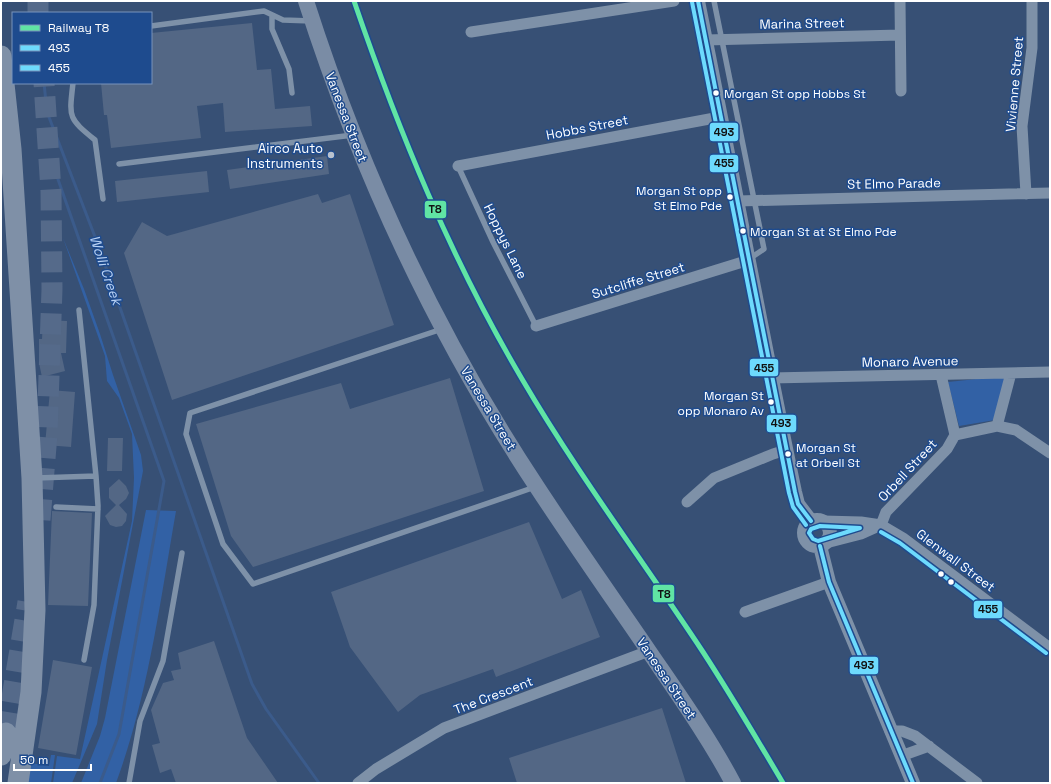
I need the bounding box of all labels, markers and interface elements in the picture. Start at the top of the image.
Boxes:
legend [12,12,152,84]
street label: Marina Street [759,14,845,33]
text: Railway T8 [48,20,109,36]
street label: Vivienne Street [1002,36,1027,133]
text: 493 [48,40,70,56]
text: 455 [48,60,70,76]
street label: Vanessa Street [322,70,371,165]
place label: Morgan St opp Hobbs St [724,86,866,102]
marker: Morgan St opp Hobbs St [711,88,721,98]
street label: Hobbs Street [545,111,630,144]
line badge: 493 [709,122,739,142]
text: 493 [714,125,735,139]
place label: Airco Auto Instruments [247,140,323,172]
marker: Airco Auto Instruments [326,150,336,160]
line badge: 455 [709,154,739,173]
text: 455 [714,156,734,170]
street label: St Elmo Parade [847,174,941,193]
place label: Morgan St opp St Elmo Pde [636,183,722,214]
marker: Morgan St opp St Elmo Pde [725,192,735,202]
line badge: T8 [424,200,447,219]
street label: Hoppys Lane [480,201,531,282]
text: T8 [428,202,442,216]
place label: Morgan St at St Elmo Pde [750,224,897,240]
marker: Morgan St at St Elmo Pde [738,226,748,236]
water label: Wolli Creek [86,233,127,309]
street label: Sutcliffe Street [590,258,687,303]
street label: Monaro Avenue [862,352,958,371]
line badge: 455 [749,358,779,377]
text: 455 [754,361,774,375]
street label: Vanessa Street [457,363,520,453]
place label: Morgan St opp Monaro Av [678,388,765,419]
marker: Morgan St opp Monaro Av [766,397,776,407]
line badge: 493 [766,414,797,433]
text: 493 [771,416,792,430]
street label: Orbell Street [874,436,941,505]
place label: Morgan St at Orbell St [796,440,860,471]
marker: Morgan St at Orbell St [783,449,793,459]
street label: Glenwall Street [913,525,999,596]
unlabelled marker [936,569,946,579]
unlabelled marker [946,577,956,587]
line badge: T8 [652,584,675,603]
text: T8 [657,587,671,601]
line badge: 455 [973,600,1003,619]
text: 455 [978,602,998,616]
street label: Vanessa Street [633,634,700,722]
line badge: 493 [849,656,879,675]
text: 493 [854,658,875,672]
street label: The Crescent [451,673,535,718]
scale bar [14,746,91,772]
text: 50 m [20,752,48,768]

